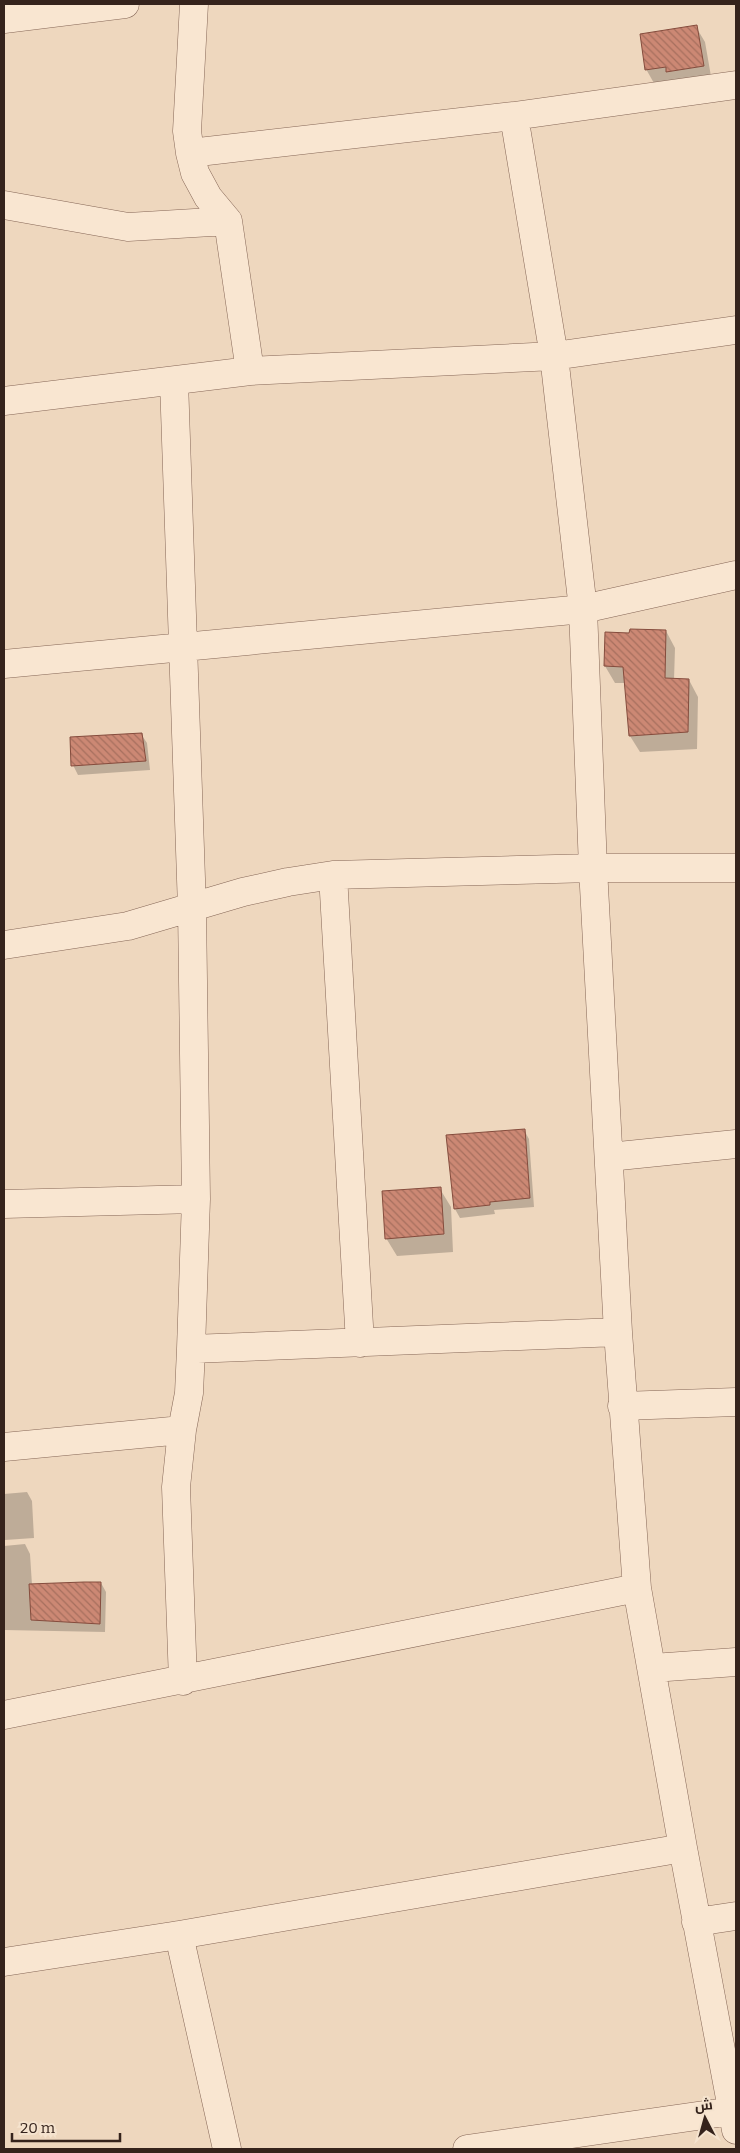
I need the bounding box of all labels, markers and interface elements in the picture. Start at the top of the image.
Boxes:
north arrow [680,2093,730,2143]
text: ش [694,2096,714,2115]
scale bar [12,2110,120,2142]
text: 20 m [20,2119,56,2137]

